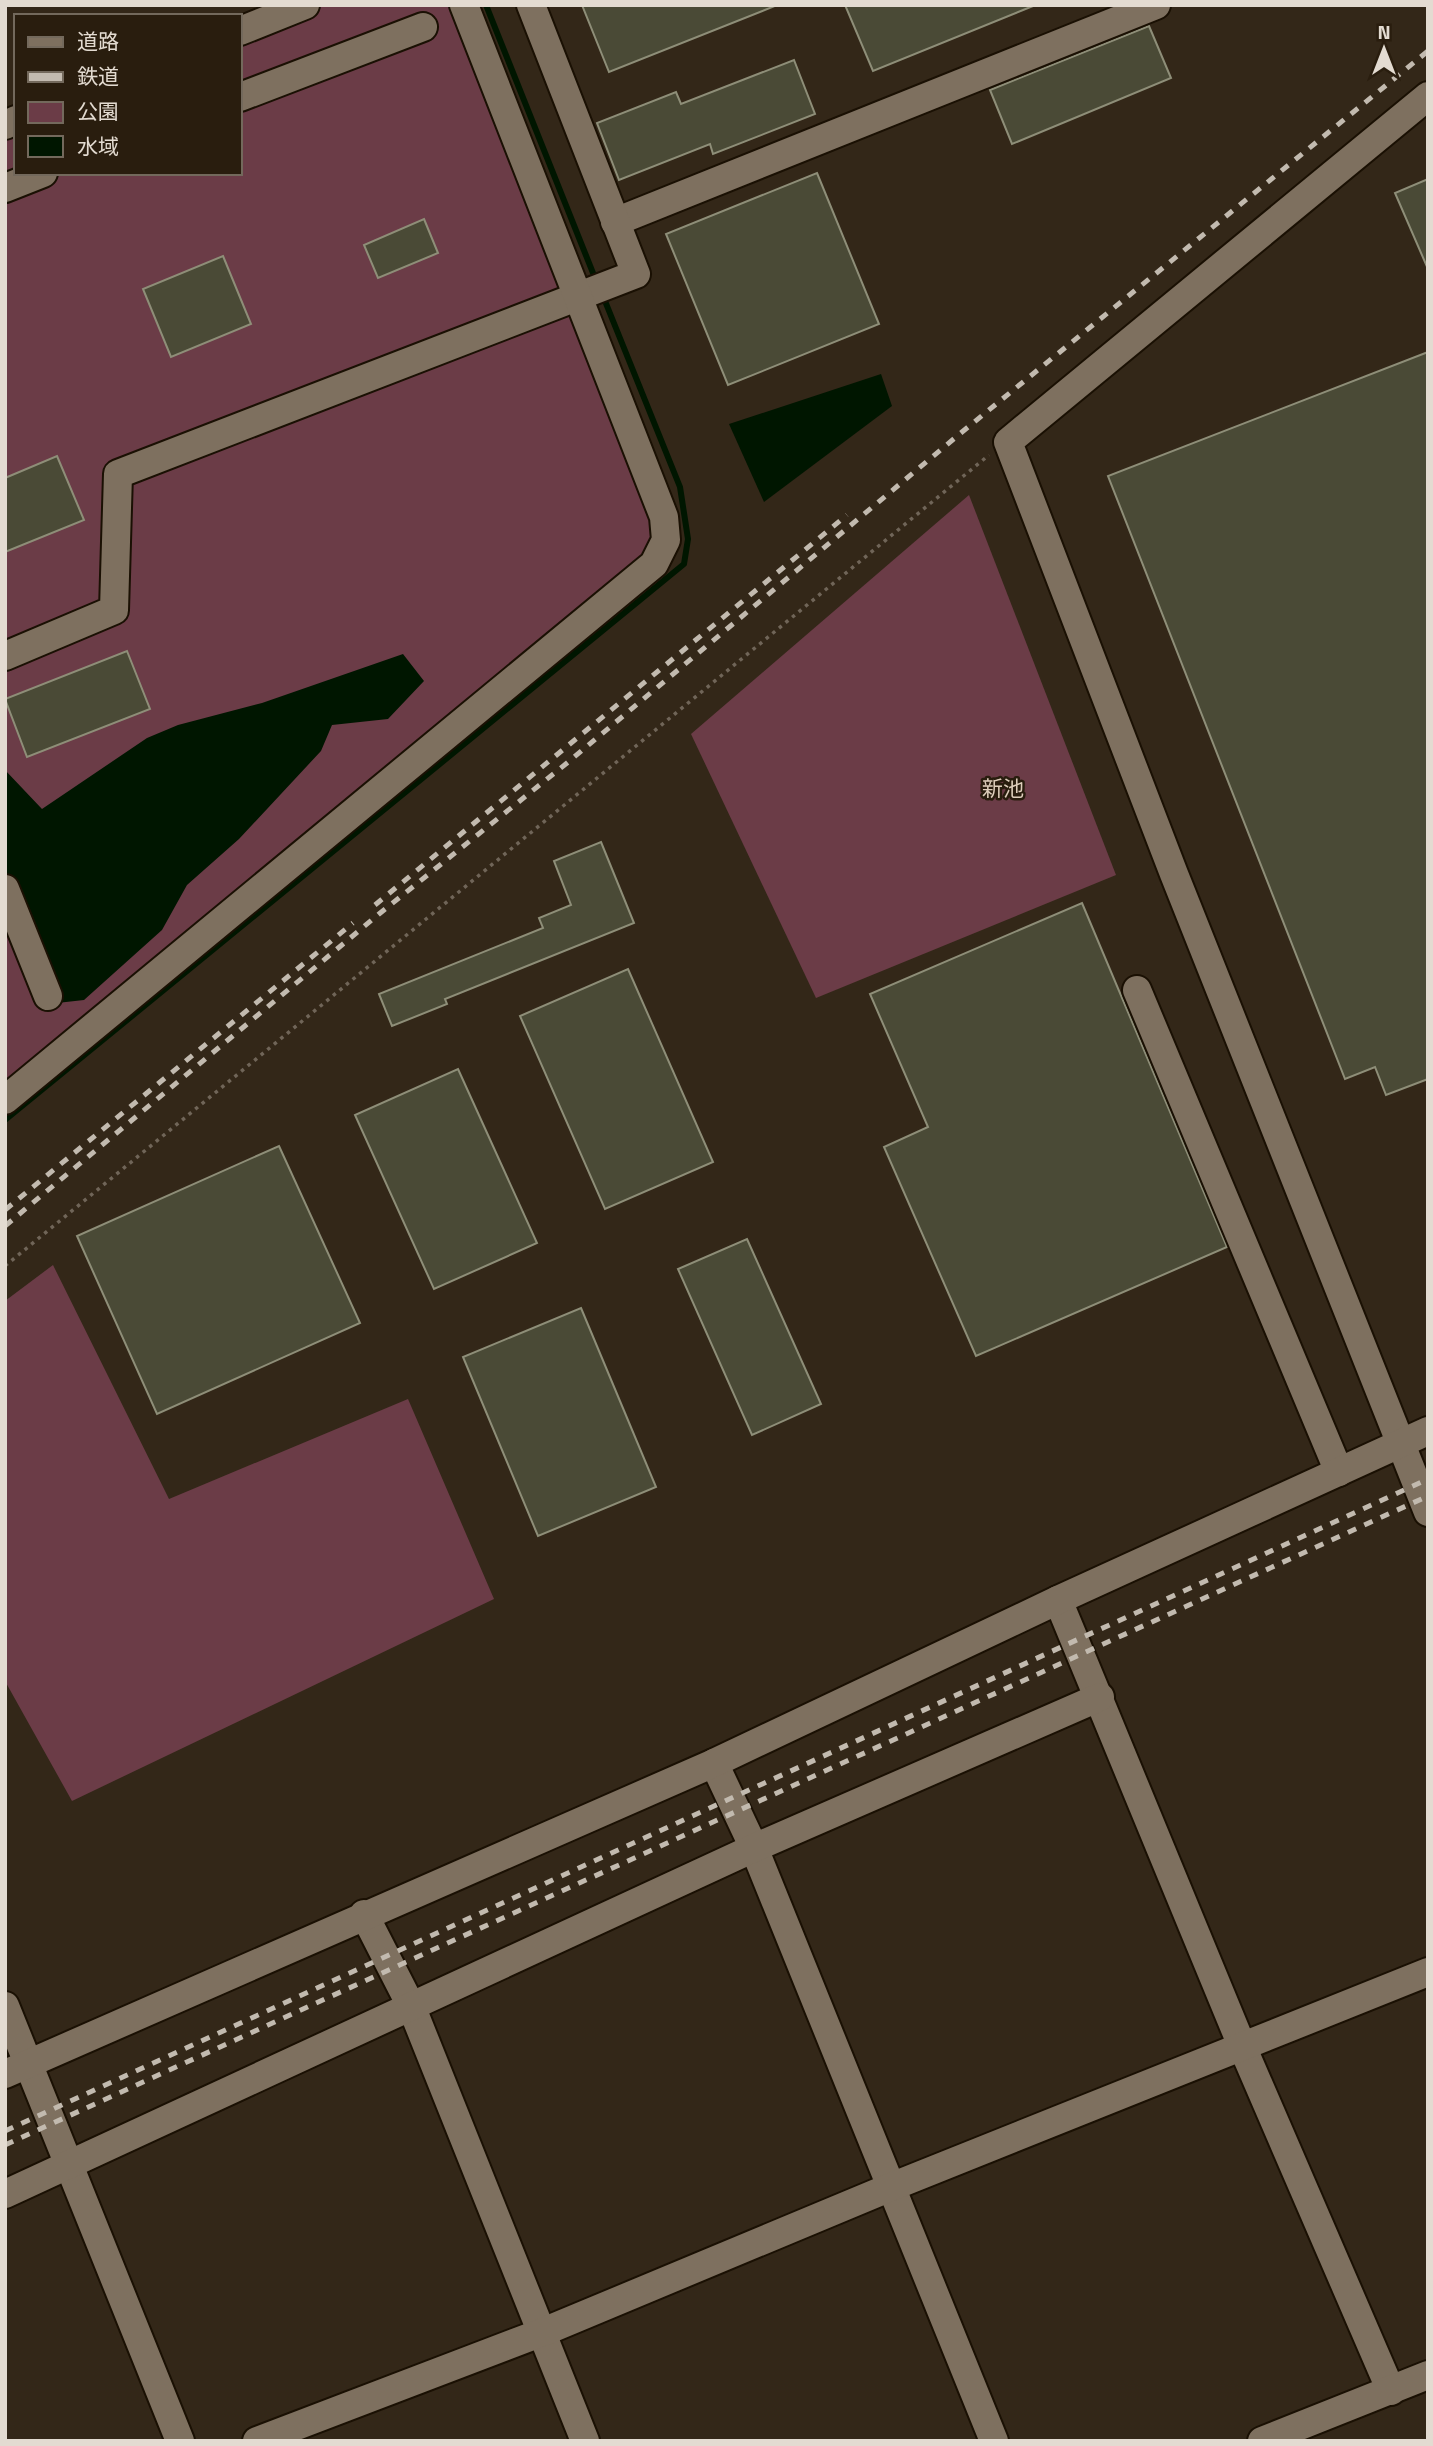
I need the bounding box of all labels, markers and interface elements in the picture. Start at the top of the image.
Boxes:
legend [14,14,242,175]
north arrow [1349,14,1419,84]
text: N [1377,17,1391,46]
text: 道路 [77,25,119,57]
text: 鉄道 [77,60,119,92]
text: 公園 [77,95,119,127]
text: 水域 [77,130,119,162]
district label: 新池 [982,772,1024,804]

